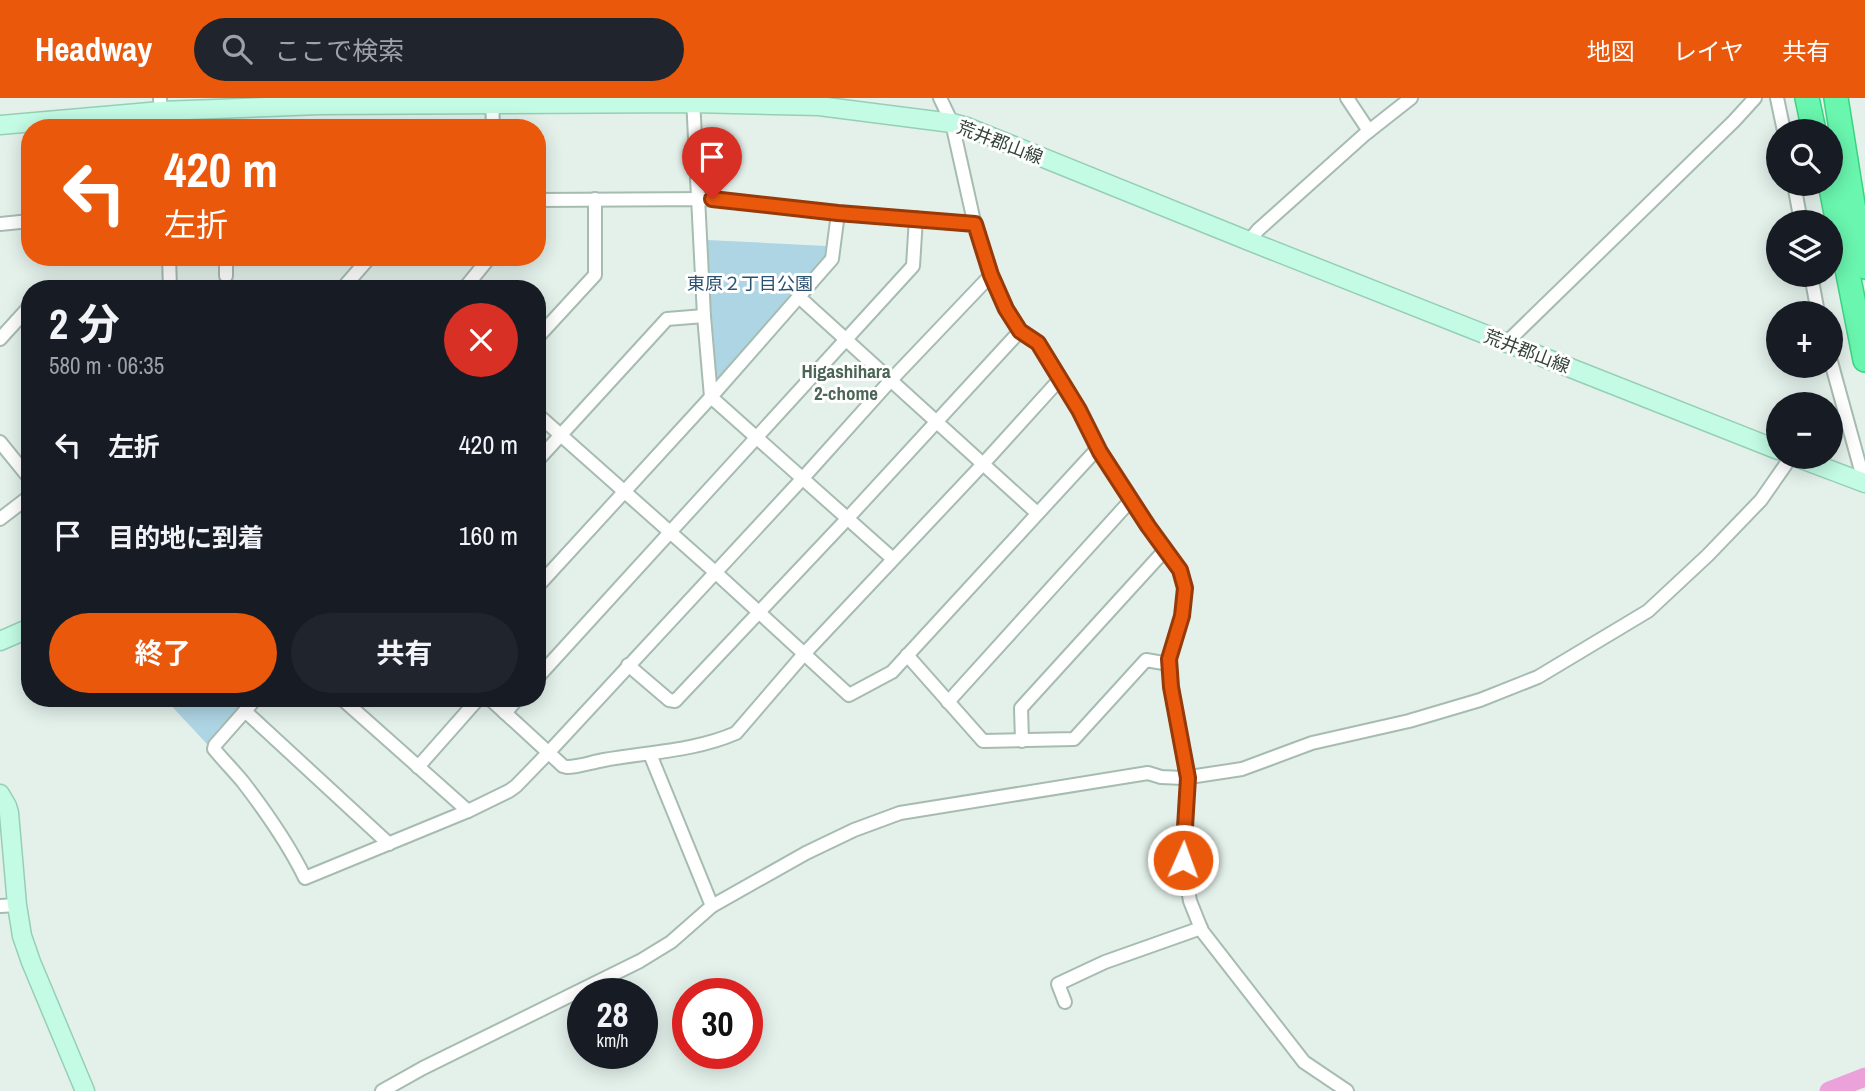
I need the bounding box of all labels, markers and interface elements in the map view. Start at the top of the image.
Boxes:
search box [194,18,684,81]
text: Headway [35,27,152,71]
icon: search [218,30,256,68]
text: ここで検索 [274,33,404,68]
text: 地図 [1587,35,1635,67]
text: レイヤ [1673,35,1744,67]
text: 共有 [1782,35,1830,67]
street label: 荒井郡山線 [954,114,1046,170]
map controls [1766,119,1843,469]
button: search [1766,119,1843,196]
pin [682,127,742,199]
text: 420 m [164,136,278,202]
icon: arrive [693,138,731,176]
icon: left [49,147,140,238]
text: 左折 [164,203,228,246]
button: layers [1766,210,1843,287]
park label: 東原２丁目公園 [687,271,813,296]
text: 2 分 [49,296,120,352]
button: + [1766,301,1843,378]
button: close [444,303,518,377]
street label: 荒井郡山線 [1481,323,1573,379]
text: 580 m · 06:35 [49,350,164,381]
district label: Higashihara 2-chome [801,358,891,406]
button: − [1766,392,1843,469]
icon: left [49,426,87,464]
text: 420 m [459,427,518,462]
text: 左折 [108,429,160,464]
icon: arrive [49,517,87,555]
text: 160 m [459,518,518,553]
text: 目的地に到着 [108,520,264,555]
button: 終了 [49,613,277,693]
button: 共有 [291,613,518,693]
position arrow [1146,823,1220,897]
speed limit sign: 30 [672,978,763,1069]
text: 28 [597,991,628,1038]
text: km/h [597,1028,629,1053]

